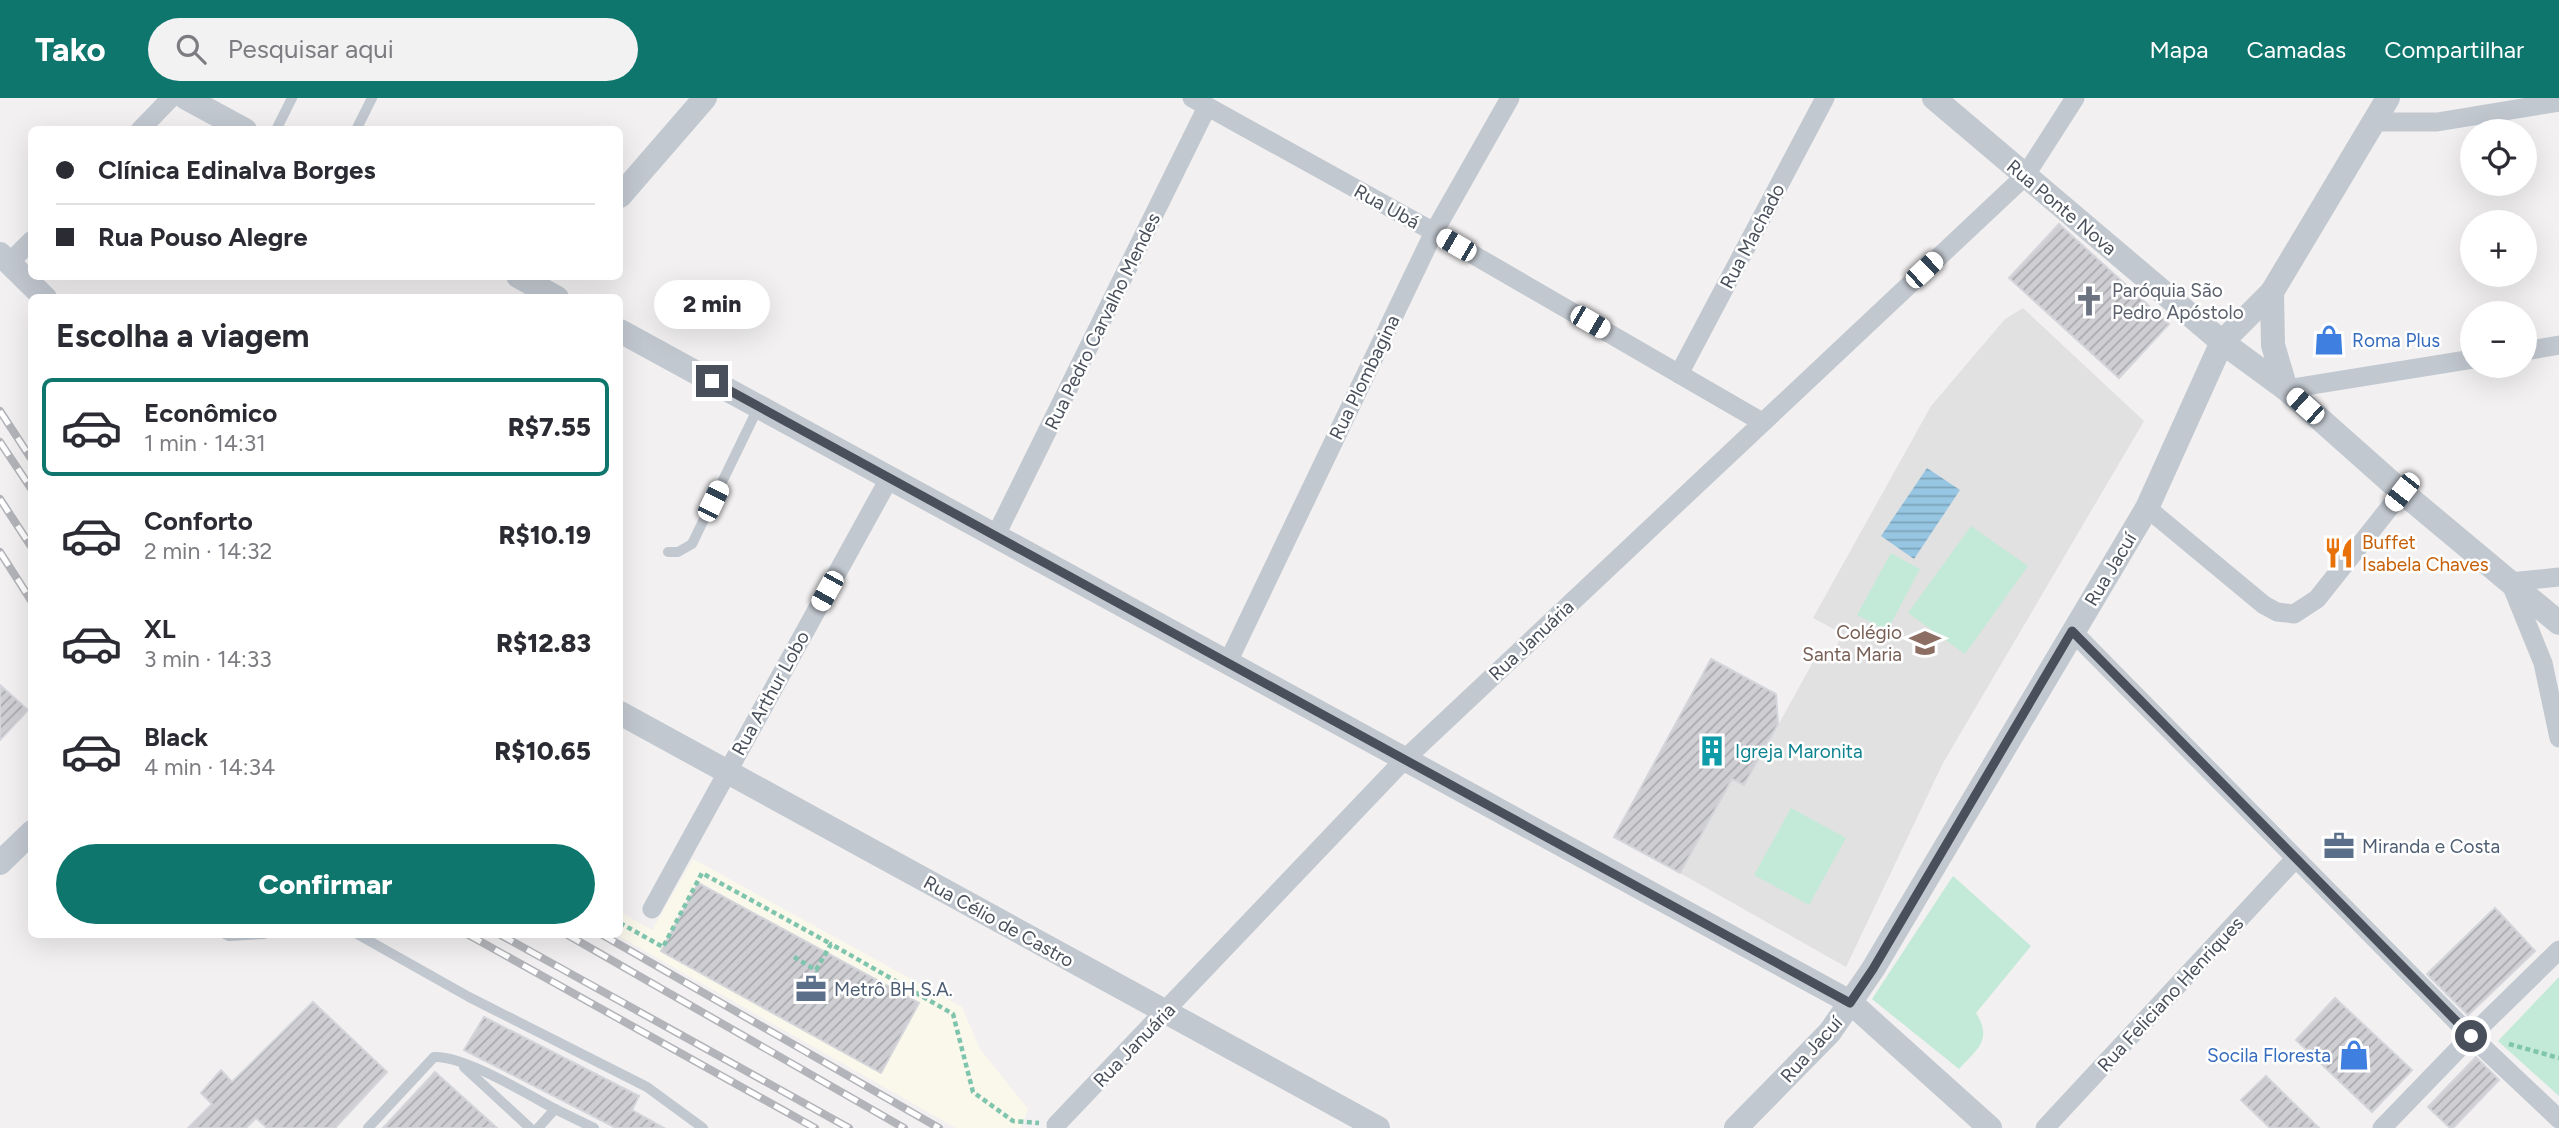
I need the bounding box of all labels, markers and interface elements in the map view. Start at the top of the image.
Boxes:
search box [148,18,638,81]
text: Tako [35,30,106,69]
icon: search [172,30,210,68]
text: Pesquisar aqui [228,33,394,65]
text: Mapa [2149,35,2208,64]
text: Camadas [2246,35,2346,64]
text: Compartilhar [2384,35,2524,64]
map controls [2460,119,2537,378]
button: locate [2460,119,2537,196]
text: Clínica Edinalva Borges [98,154,376,186]
street label: Rua Ponte Nova [2002,155,2121,260]
street label: Rua Ubá [1350,179,1423,234]
street label: Rua Machado [1715,180,1790,293]
street label: Rua Pedro Carvalho Mendes [1040,209,1165,433]
button: + [2460,210,2537,287]
text: Rua Pouso Alegre [98,221,308,253]
car [1433,225,1480,265]
car [1902,248,1947,292]
place label: Paróquia São Pedro Apóstolo [2112,279,2244,324]
callout: 2 min [654,280,770,328]
church icon: Paróquia São Pedro Apóstolo [2072,284,2106,318]
text: 2 min [683,290,741,318]
button: − [2460,301,2537,378]
car [1567,302,1614,342]
street label: Rua Plombagina [1324,311,1405,443]
text: Escolha a viagem [56,317,309,355]
shop icon: Roma Plus [2312,323,2346,357]
place label: Roma Plus [2352,329,2440,352]
route end [696,365,728,397]
car [2283,384,2328,428]
icon: car [60,396,123,459]
text: Econômico [144,397,277,429]
text: R$7.55 [508,411,591,443]
text: 1 min · 14:31 [144,429,266,457]
car [2381,469,2424,515]
car [695,478,732,524]
icon: car [60,504,123,567]
text: Conforto [144,505,253,537]
text: R$10.19 [498,519,591,551]
street label: Rua Jacuí [2080,527,2142,610]
place label: Buffet Isabela Chaves [2362,531,2489,576]
restaurant icon: Buffet Isabela Chaves [2322,536,2356,570]
text: 2 min · 14:32 [144,537,272,565]
car [808,568,847,614]
street label: Rua Januária [1484,595,1579,686]
icon: car [60,612,123,675]
text: XL [144,613,176,645]
place label: Colégio Santa Maria [1802,621,1902,666]
school or university icon: Colégio Santa Maria [1908,626,1942,660]
text: R$12.83 [496,627,591,659]
street label: Rua Arthur Lobo [727,627,814,759]
text: 3 min · 14:33 [144,645,272,673]
icon: car [60,720,123,783]
text: Black [144,721,208,753]
building icon: Igreja Maronita [1695,734,1729,768]
text: R$10.65 [494,735,591,767]
place label: Igreja Maronita [1735,740,1863,763]
text: 4 min · 14:34 [144,753,275,781]
office icon: Miranda e Costa [2322,829,2356,863]
place label: Miranda e Costa [2362,835,2500,858]
button: Confirmar [56,844,595,924]
street label: Rua Célio de Castro [920,871,1078,972]
street label: Rua Feliciano Henriques [2093,912,2248,1077]
office icon: Metrô BH S.A. [794,972,828,1006]
place label: Metrô BH S.A. [834,978,953,1001]
street label: Rua Januária [1089,999,1180,1092]
street label: Rua Jacuí [1776,1010,1848,1087]
route start [2455,1020,2487,1052]
shop icon: Socila Floresta [2337,1038,2371,1072]
place label: Socila Floresta [2207,1044,2331,1067]

